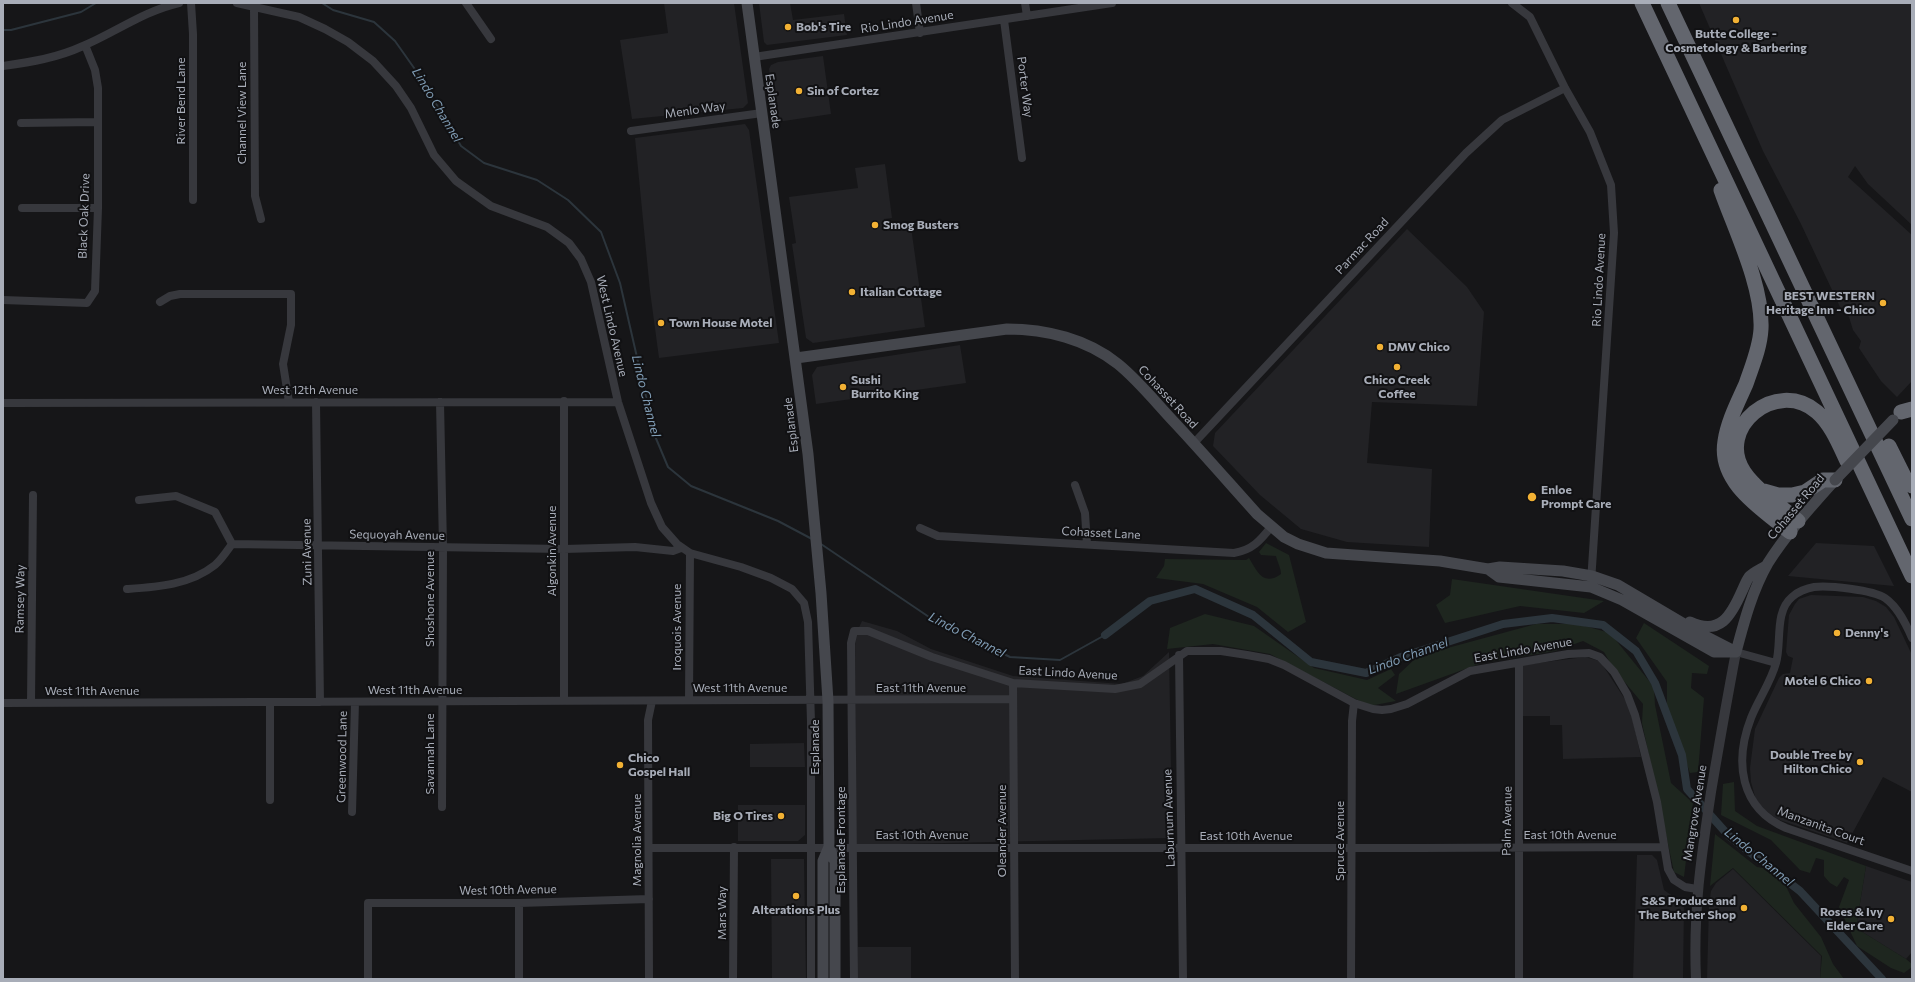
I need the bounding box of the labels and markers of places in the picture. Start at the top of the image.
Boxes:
marker: Butte College - Cosmetology & Barbering [1731,15,1741,25]
place label: Bob's Tire [796,20,851,34]
marker: Bob's Tire [783,22,793,32]
place label: Butte College - Cosmetology & Barbering [1665,27,1807,55]
place label: Sin of Cortez [807,84,879,98]
marker: Sin of Cortez [794,86,804,96]
place label: Smog Busters [883,218,959,232]
marker: Smog Busters [870,220,880,230]
place label: Italian Cottage [860,285,942,299]
marker: Italian Cottage [847,287,857,297]
place label: BEST WESTERN Heritage Inn - Chico [1766,289,1875,317]
marker: BEST WESTERN Heritage Inn - Chico [1878,298,1888,308]
place label: Town House Motel [669,316,772,330]
marker: Town House Motel [656,318,666,328]
place label: DMV Chico [1388,340,1450,354]
marker: DMV Chico [1375,342,1385,352]
marker: Chico Creek Coffee [1392,362,1402,372]
place label: Sushi Burrito King [851,373,919,401]
place label: Chico Creek Coffee [1364,373,1430,401]
marker: Sushi Burrito King [838,382,848,392]
place label: Enloe Prompt Care [1541,483,1611,511]
marker: Enloe Prompt Care [1526,491,1538,503]
place label: Denny's [1845,626,1889,640]
marker: Denny's [1832,628,1842,638]
place label: Motel 6 Chico [1784,674,1861,688]
marker: Motel 6 Chico [1864,676,1874,686]
place label: Double Tree by Hilton Chico [1770,748,1852,776]
place label: Chico Gospel Hall [628,751,690,779]
marker: Double Tree by Hilton Chico [1855,757,1865,767]
marker: Chico Gospel Hall [615,760,625,770]
place label: Big O Tires [713,809,773,823]
marker: Big O Tires [776,811,786,821]
marker: Alterations Plus [791,891,801,901]
place label: S&S Produce and The Butcher Shop [1638,894,1736,922]
place label: Alterations Plus [752,903,840,917]
marker: S&S Produce and The Butcher Shop [1739,903,1749,913]
place label: Roses & Ivy Elder Care [1820,905,1883,933]
marker: Roses & Ivy Elder Care [1886,914,1896,924]

